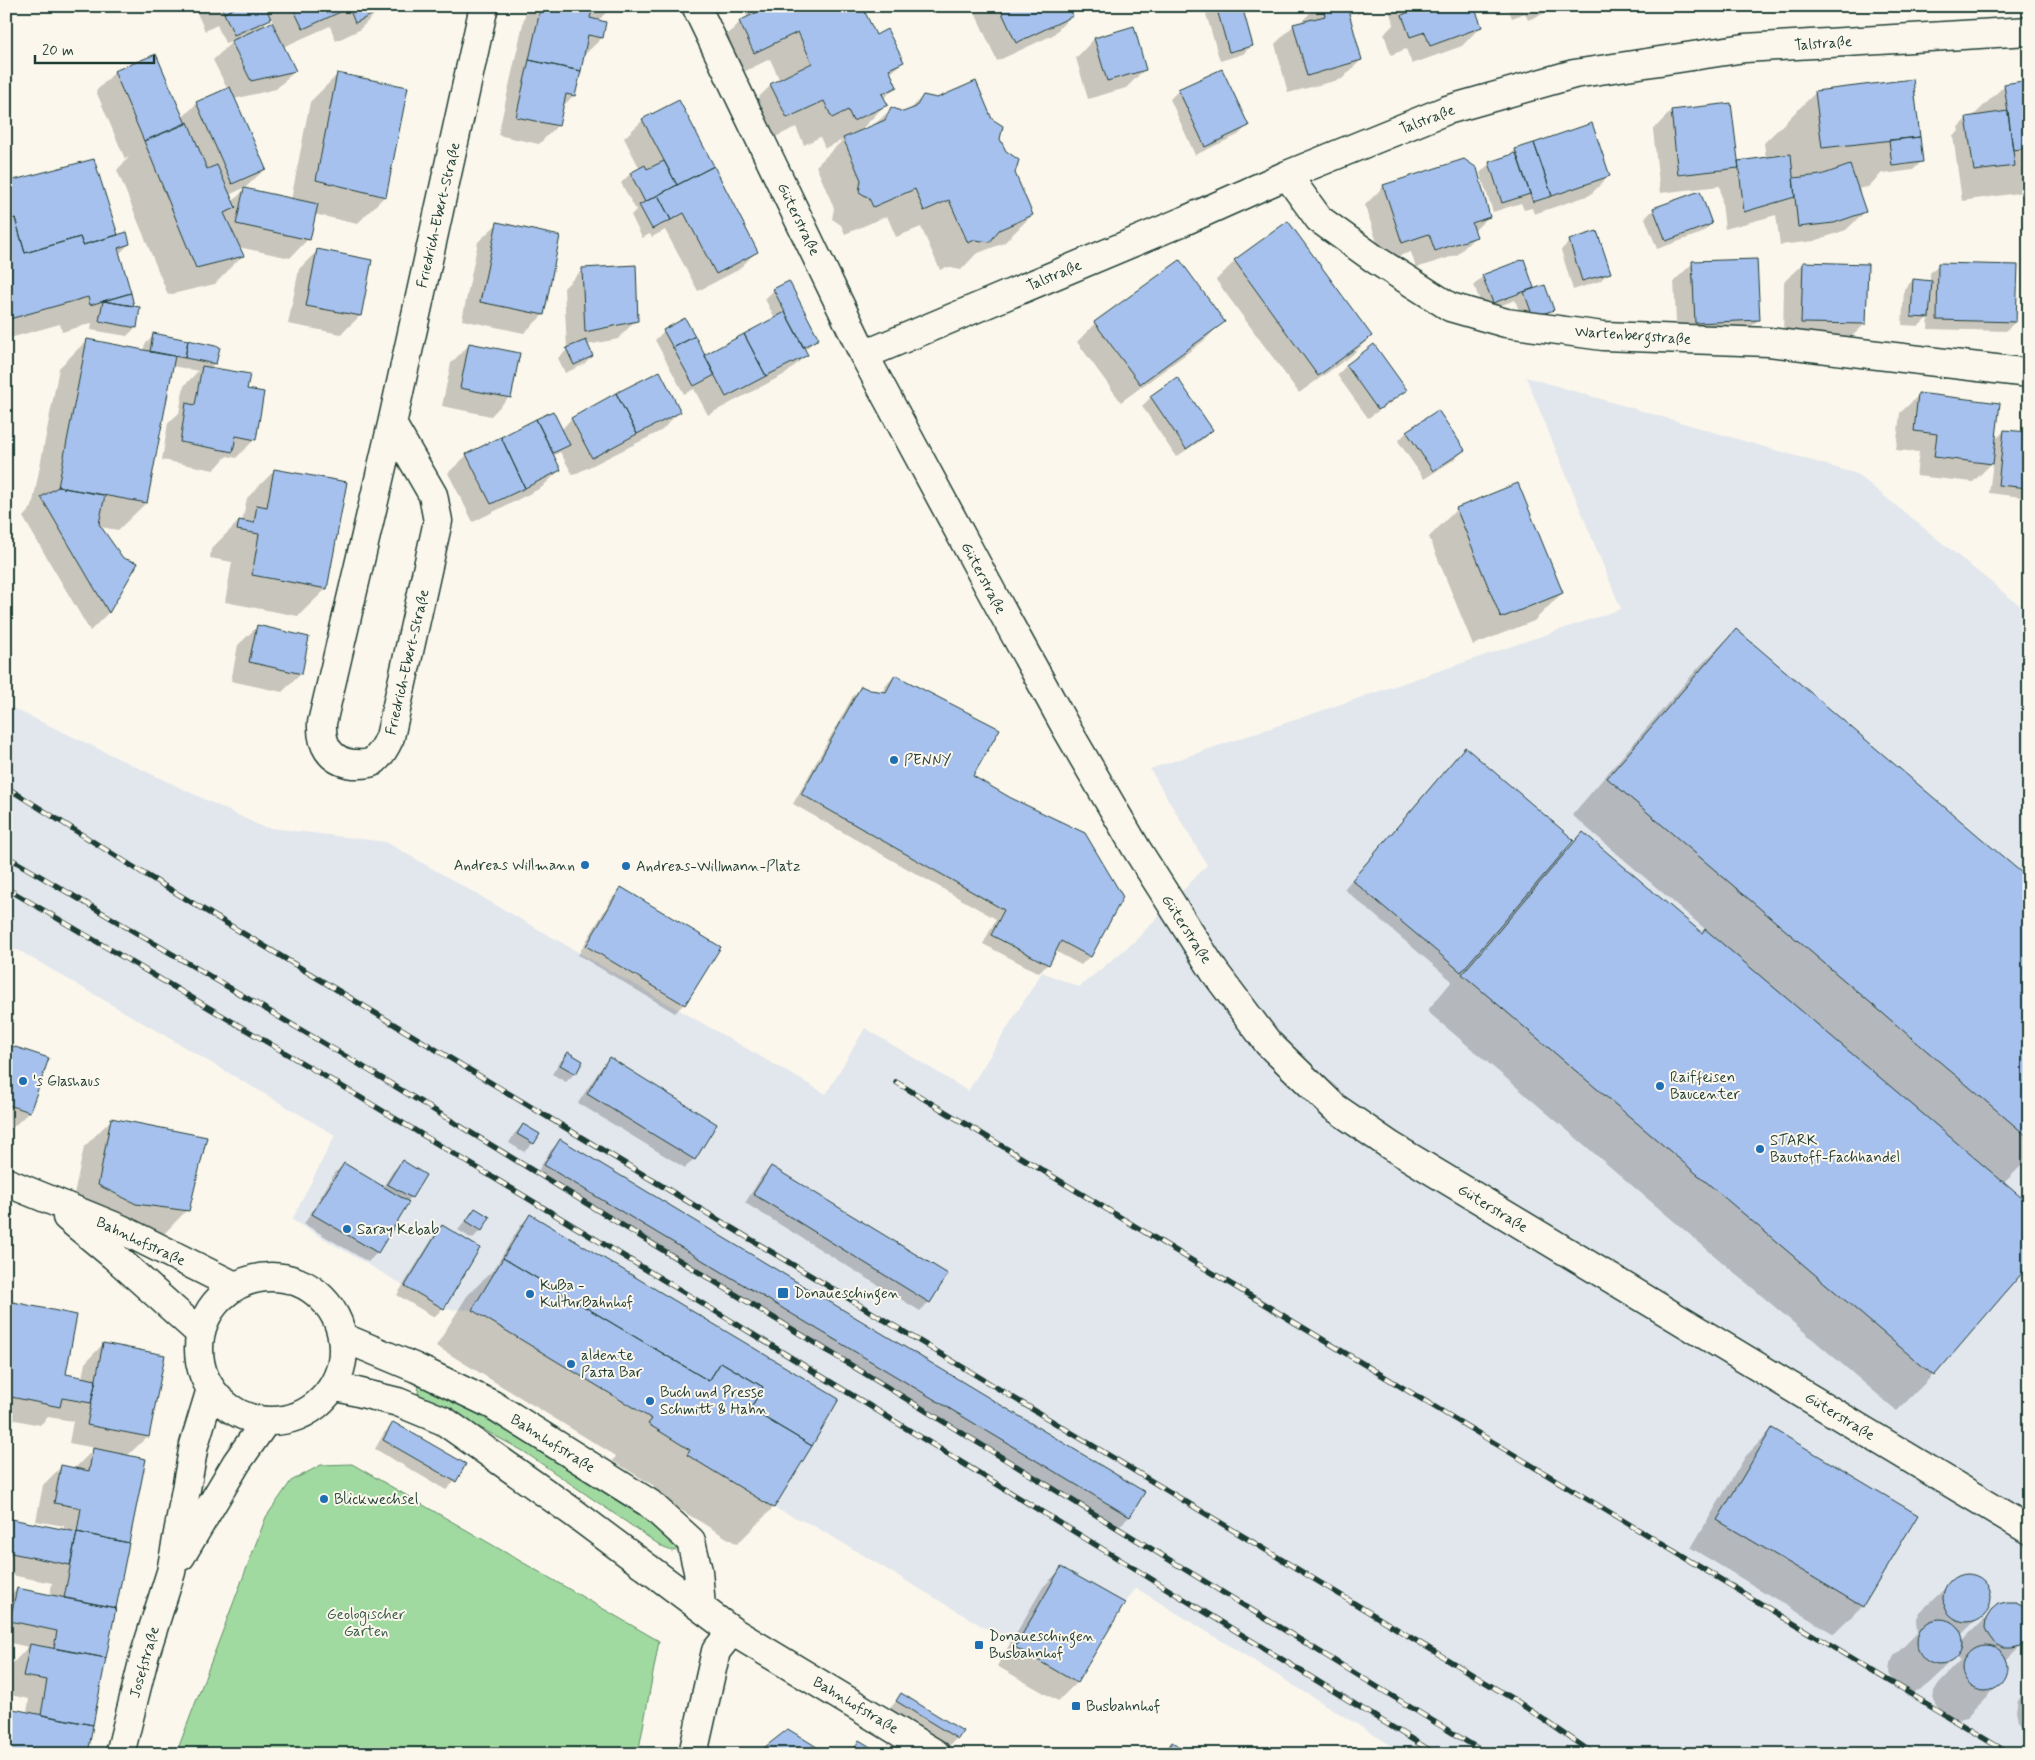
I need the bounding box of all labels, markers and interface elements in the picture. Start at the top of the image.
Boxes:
scale bar [35,32,154,64]
street label: Talstraße [1793,32,1853,56]
text: 20 m [42,41,74,61]
street label: Talstraße [1397,100,1458,140]
street label: Friedrich-Ebert-Straße [412,140,465,290]
street label: Güterstraße [772,180,824,259]
street label: Talstraße [1024,255,1085,296]
street label: Wartenbergstraße [1574,322,1692,351]
street label: Güterstraße [956,539,1010,618]
street label: Friedrich-Ebert-Straße [381,587,434,737]
place label: PENNY [904,751,952,771]
marker: PENNY [888,754,900,766]
place label: Andreas Willmann [454,856,575,876]
place label: Andreas-Willmann-Platz [636,857,801,877]
marker: Andreas Willmann [579,859,591,871]
marker: Andreas-Willmann-Platz [620,860,632,872]
street label: Güterstraße [1156,891,1216,968]
place label: Raiffeisen Baucenter [1670,1068,1741,1105]
place label: 's Glashaus [33,1072,100,1092]
marker: 's Glashaus [17,1075,29,1087]
marker: Raiffeisen Baucenter [1654,1080,1666,1092]
place label: STARK Baustoff-Fachhandel [1770,1131,1900,1168]
marker: STARK Baustoff-Fachhandel [1754,1143,1766,1155]
street label: Güterstraße [1454,1180,1531,1238]
street label: Bahnhofstraße [93,1212,188,1271]
place label: Saray Kebab [357,1220,439,1240]
marker: Saray Kebab [341,1223,353,1235]
place label: KuBa - KulturBahnhof [540,1276,633,1313]
place label: Donaueschingen [794,1284,900,1305]
marker: Donaueschingen [776,1286,790,1300]
marker: KuBa - KulturBahnhof [524,1288,536,1300]
place label: aldente Pasta Bar [581,1346,643,1383]
marker: aldente Pasta Bar [565,1358,577,1370]
place label: Buch und Presse Schmitt & Hahn [660,1383,768,1420]
street label: Güterstraße [1801,1388,1878,1446]
marker: Buch und Presse Schmitt & Hahn [644,1395,656,1407]
street label: Bahnhofstraße [506,1410,599,1478]
place label: Blickwechsel [334,1490,419,1510]
marker: Blickwechsel [318,1493,330,1505]
park label: Geologischer Garten [327,1605,405,1642]
street label: Josefstraße [125,1624,165,1700]
place label: Donaueschingen Busbahnhof [989,1627,1095,1664]
marker: Donaueschingen Busbahnhof [973,1639,985,1651]
street label: Bahnhofstraße [809,1672,902,1739]
place label: Busbahnhof [1086,1697,1160,1717]
marker: Busbahnhof [1070,1700,1082,1712]

